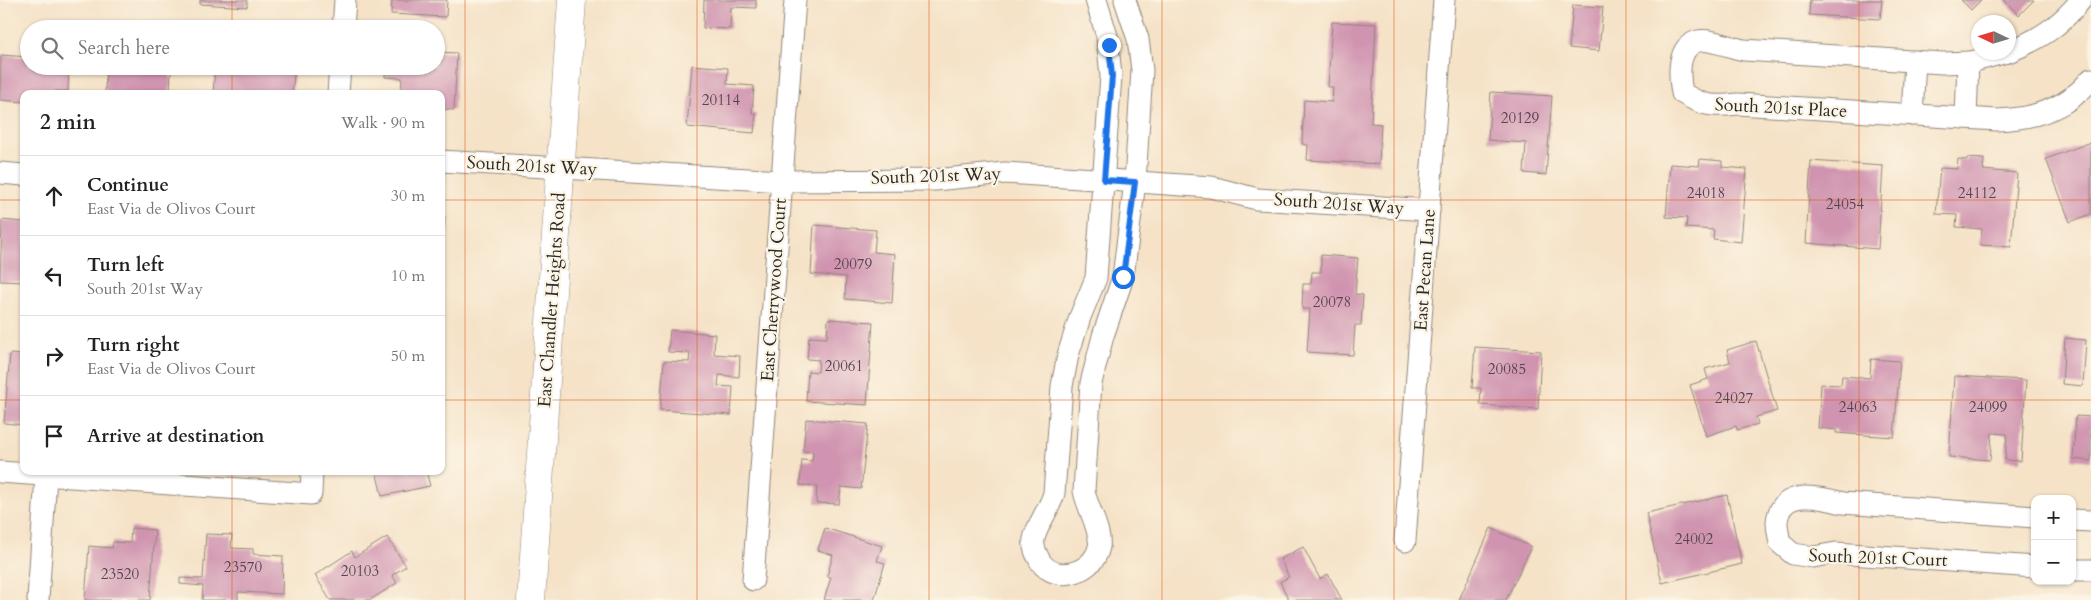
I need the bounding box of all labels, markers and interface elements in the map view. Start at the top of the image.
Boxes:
north arrow [1971,15,2016,60]
search box [20,20,445,75]
icon: search [38,34,66,62]
route end [1098,34,1121,57]
text: Search here [78,35,170,61]
house number: 20114 [702,90,741,110]
street label: South 201st Place [1714,92,1848,124]
text: 2 min [40,108,96,137]
house number: 20129 [1501,108,1540,128]
text: Walk · 90 m [341,112,425,134]
street label: South 201st Way [466,150,598,182]
street label: South 201st Way [870,161,1002,191]
text: Continue [87,172,169,198]
icon: ahead [40,182,68,210]
house number: 24018 [1687,183,1725,203]
house number: 24112 [1958,183,1997,203]
text: 30 m [391,185,425,207]
street label: South 201st Way [1273,187,1405,221]
street label: East Chandler Heights Road [532,191,572,408]
house number: 24054 [1826,194,1865,214]
street label: East Cherrywood Court [755,197,793,383]
text: East Via de Olivos Court [87,198,255,220]
street label: East Pecan Lane [1408,208,1442,332]
text: Turn left [87,252,164,278]
house number: 20079 [834,254,873,274]
icon: left [40,262,68,290]
text: 10 m [391,265,425,287]
route start [1112,266,1135,289]
text: South 201st Way [87,278,203,300]
house number: 20078 [1313,292,1351,312]
text: Turn right [87,332,179,358]
icon: right [40,342,68,370]
text: 50 m [391,345,425,367]
house number: 20061 [825,356,863,376]
text: East Via de Olivos Court [87,358,255,380]
house number: 20085 [1488,359,1526,379]
house number: 24027 [1715,388,1754,408]
house number: 24063 [1839,397,1877,417]
house number: 24099 [1969,397,2008,417]
icon: arrive [40,422,68,450]
text: Arrive at destination [87,423,264,449]
map controls [2031,495,2076,585]
button: + [2031,495,2076,540]
house number: 24002 [1675,529,1714,549]
button: − [2031,540,2076,585]
street label: South 201st Court [1808,543,1948,573]
house number: 23570 [224,557,263,577]
house number: 20103 [341,561,379,581]
house number: 23520 [101,564,140,584]

